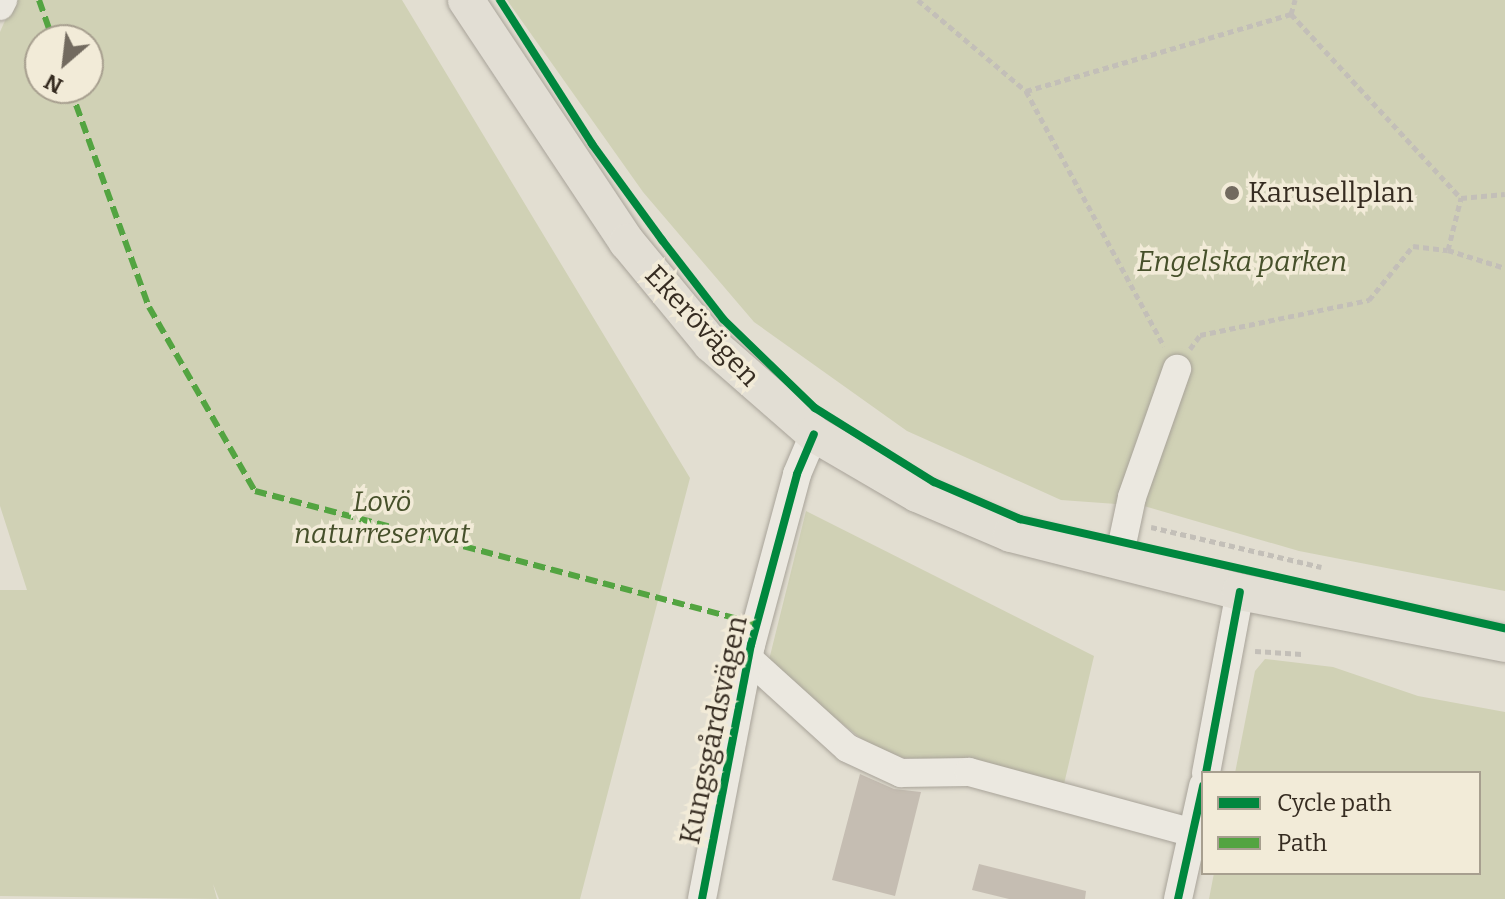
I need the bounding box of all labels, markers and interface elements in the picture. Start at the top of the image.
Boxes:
north arrow [24,24,104,104]
text: N [40,68,67,100]
place label: Karusellplan [1248,176,1414,210]
marker: Karusellplan [1223,184,1241,202]
park label: Engelska parken [1137,245,1347,279]
street label: Ekerövägen [638,259,766,393]
park label: Lovö naturreservat [294,485,470,551]
street label: Kungsgårdsvägen [673,613,755,847]
legend [1201,771,1481,875]
text: Cycle path [1277,789,1392,817]
text: Path [1277,829,1327,857]

